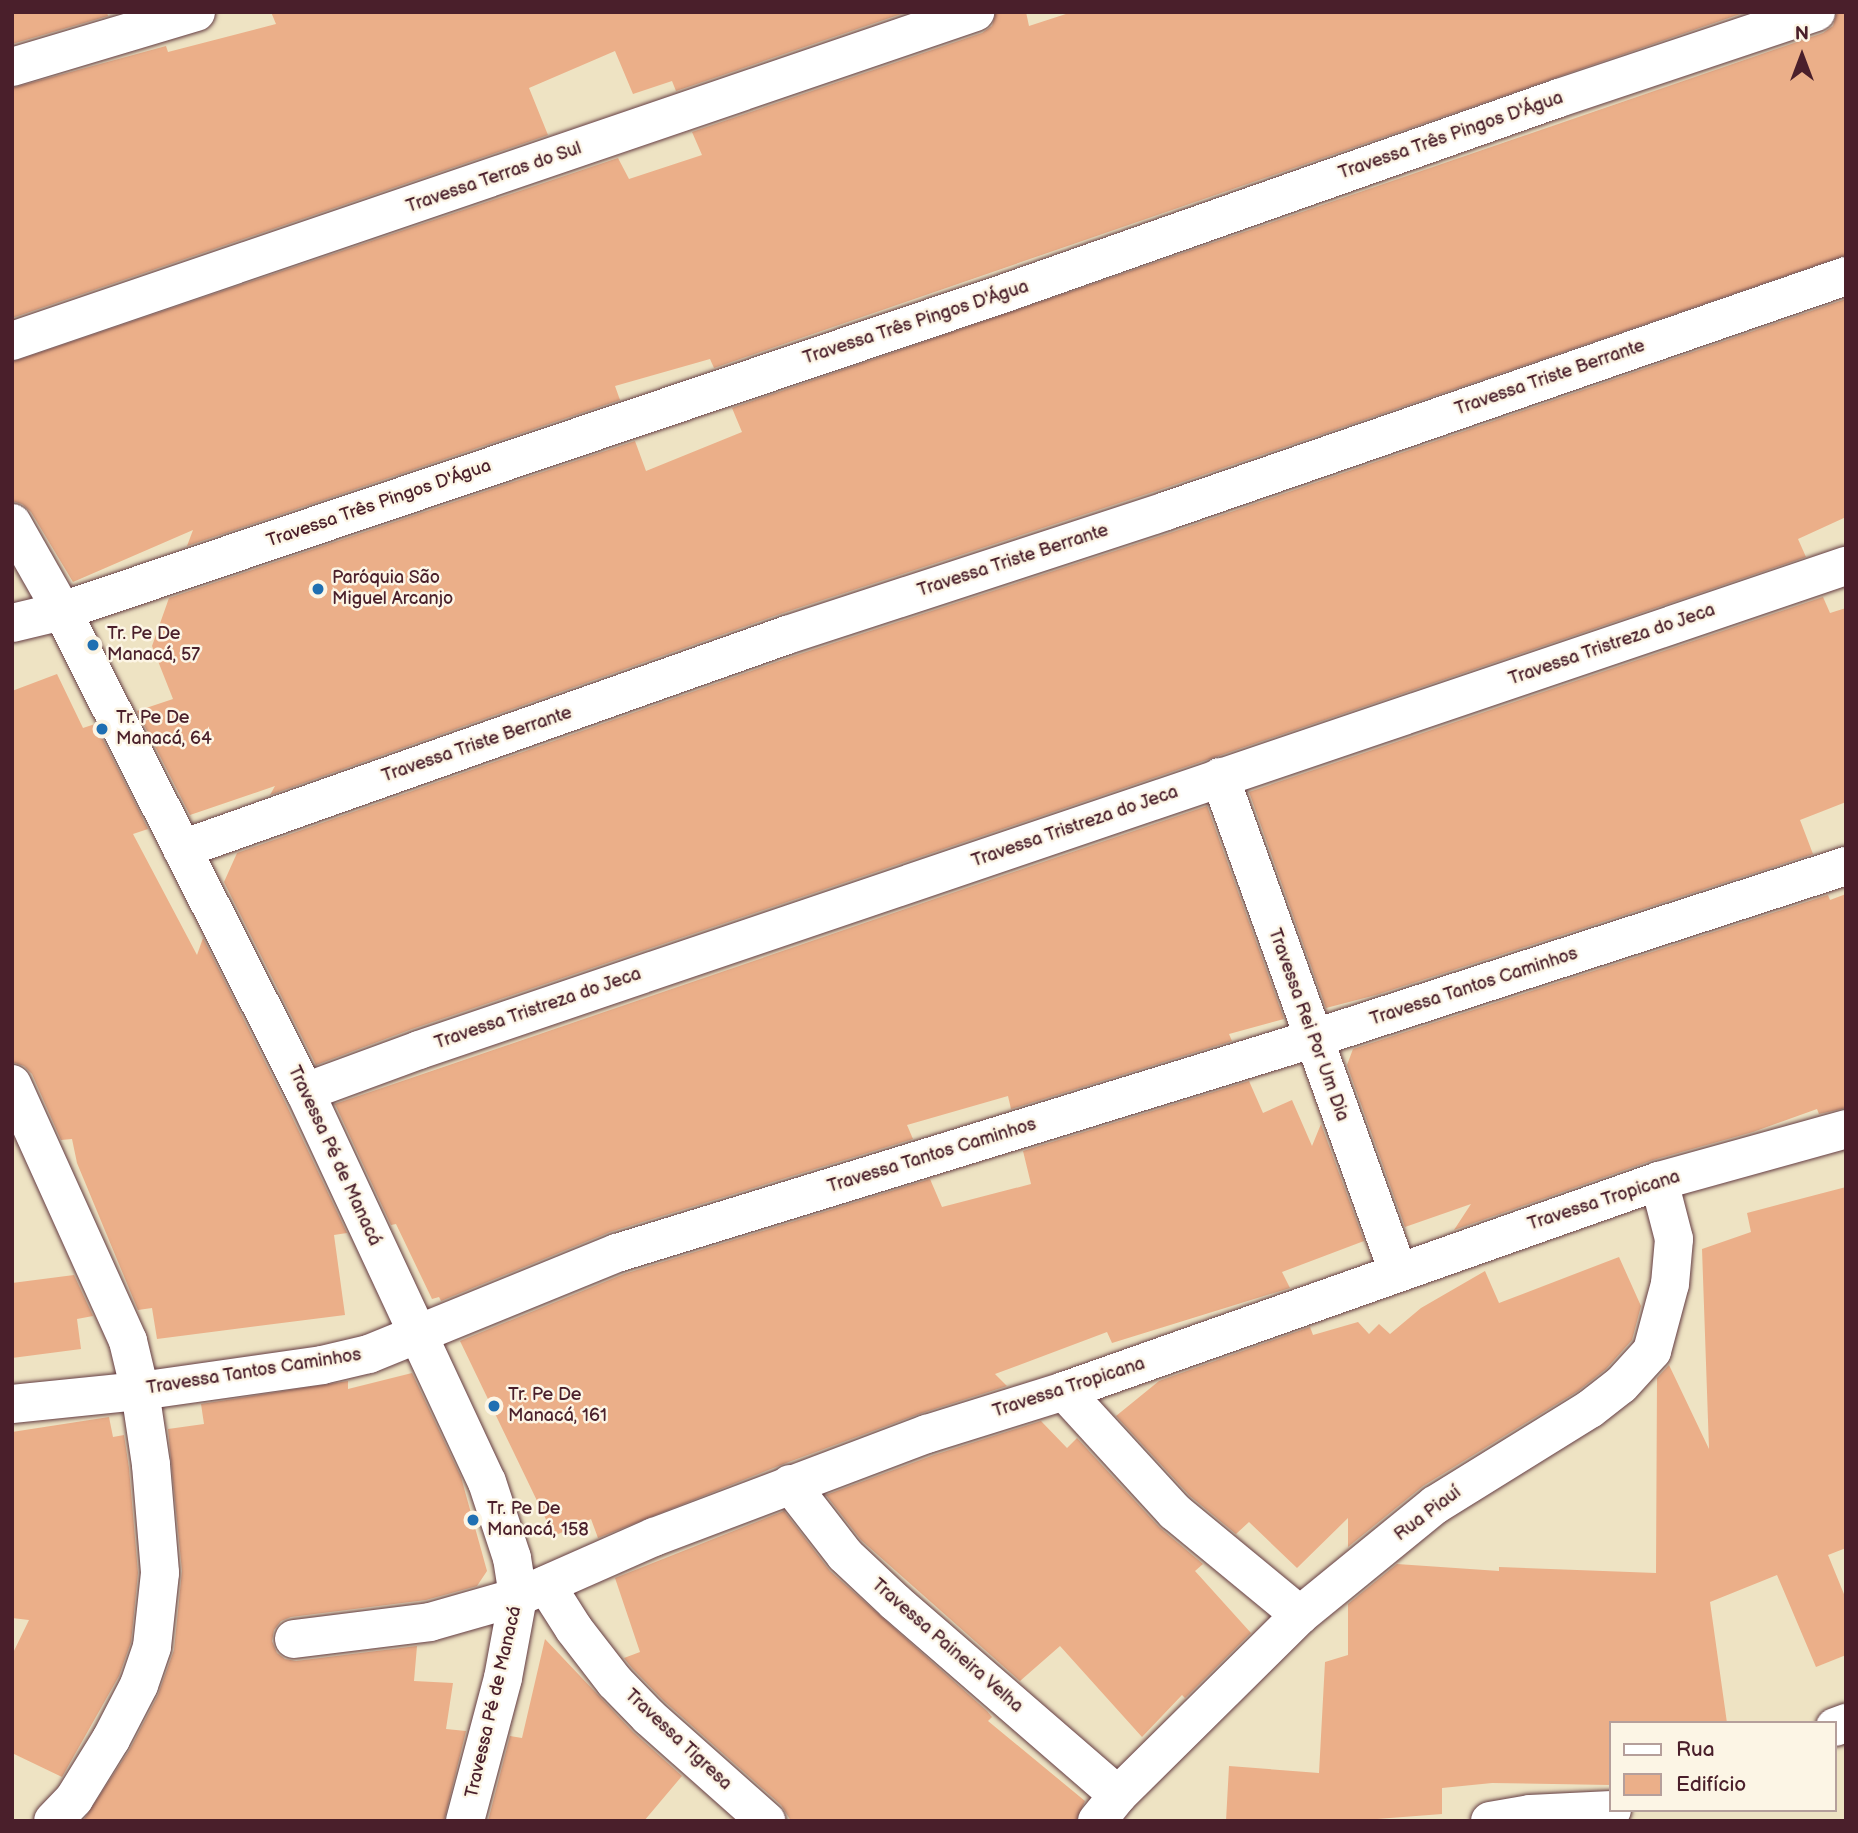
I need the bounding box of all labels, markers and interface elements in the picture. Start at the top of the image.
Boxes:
north arrow [1767,21,1837,91]
text: N [1795,23,1809,46]
street label: Travessa Três Pingos D'Água [1336,87,1566,185]
street label: Travessa Terras do Sul [403,138,585,218]
street label: Travessa Três Pingos D'Água [800,276,1032,370]
street label: Travessa Triste Berrante [1452,335,1648,421]
street label: Travessa Três Pingos D'Água [264,455,494,553]
street label: Travessa Triste Berrante [915,520,1111,602]
place label: Paróquia São Miguel Arcanjo [332,568,453,610]
marker: Paróquia São Miguel Arcanjo [310,581,326,597]
street label: Travessa Tristreza do Jeca [1505,599,1719,691]
place label: Tr. Pe De Manacá, 57 [107,624,200,666]
marker: Tr. Pe De Manacá, 57 [85,637,101,653]
street label: Travessa Triste Berrante [379,702,575,788]
place label: Tr. Pe De Manacá, 64 [116,708,212,750]
marker: Tr. Pe De Manacá, 64 [94,721,110,737]
street label: Travessa Tristreza do Jeca [968,781,1182,873]
street label: Travessa Rei Por Um Dia [1263,926,1353,1124]
street label: Travessa Tantos Caminhos [1367,943,1581,1031]
street label: Travessa Tristreza do Jeca [431,963,645,1055]
street label: Travessa Pé de Manacá [283,1063,385,1249]
street label: Travessa Tantos Caminhos [825,1114,1039,1198]
street label: Travessa Tropicana [1525,1166,1683,1236]
street label: Travessa Tantos Caminhos [145,1344,363,1400]
street label: Travessa Tropicana [990,1353,1148,1423]
place label: Tr. Pe De Manacá, 161 [508,1385,607,1428]
marker: Tr. Pe De Manacá, 161 [486,1398,502,1414]
street label: Rua Piauí [1390,1482,1466,1546]
place label: Tr. Pe De Manacá, 158 [487,1499,589,1542]
marker: Tr. Pe De Manacá, 158 [465,1512,481,1528]
street label: Travessa Paineira Velha [867,1574,1027,1718]
street label: Travessa Pé de Manacá [461,1604,527,1800]
street label: Travessa Tigresa [620,1685,736,1795]
legend [1610,1721,1837,1812]
text: Rua [1676,1737,1715,1762]
text: Edifício [1676,1772,1746,1797]

